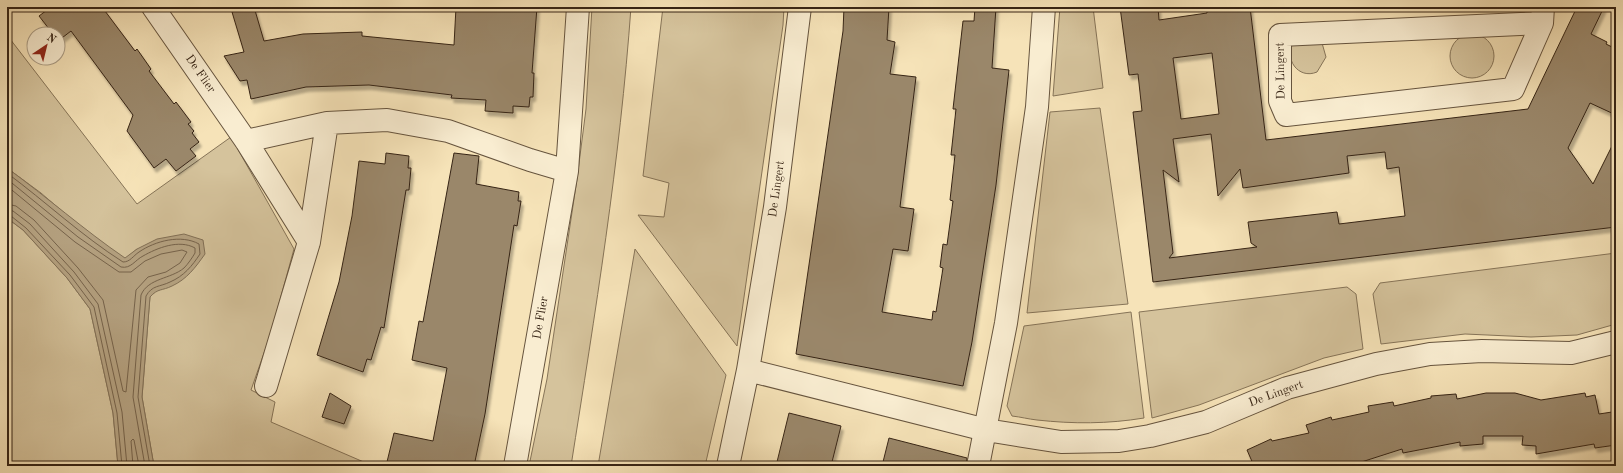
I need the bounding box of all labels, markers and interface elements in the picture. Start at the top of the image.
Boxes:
north arrow [26,26,66,66]
text: N [44,32,58,46]
street label: De Lingert [1275,42,1287,100]
street label: De Flier [183,53,217,95]
street label: De Lingert [767,160,787,218]
street label: De Flier [531,296,551,340]
street label: De Lingert [1247,379,1305,409]

